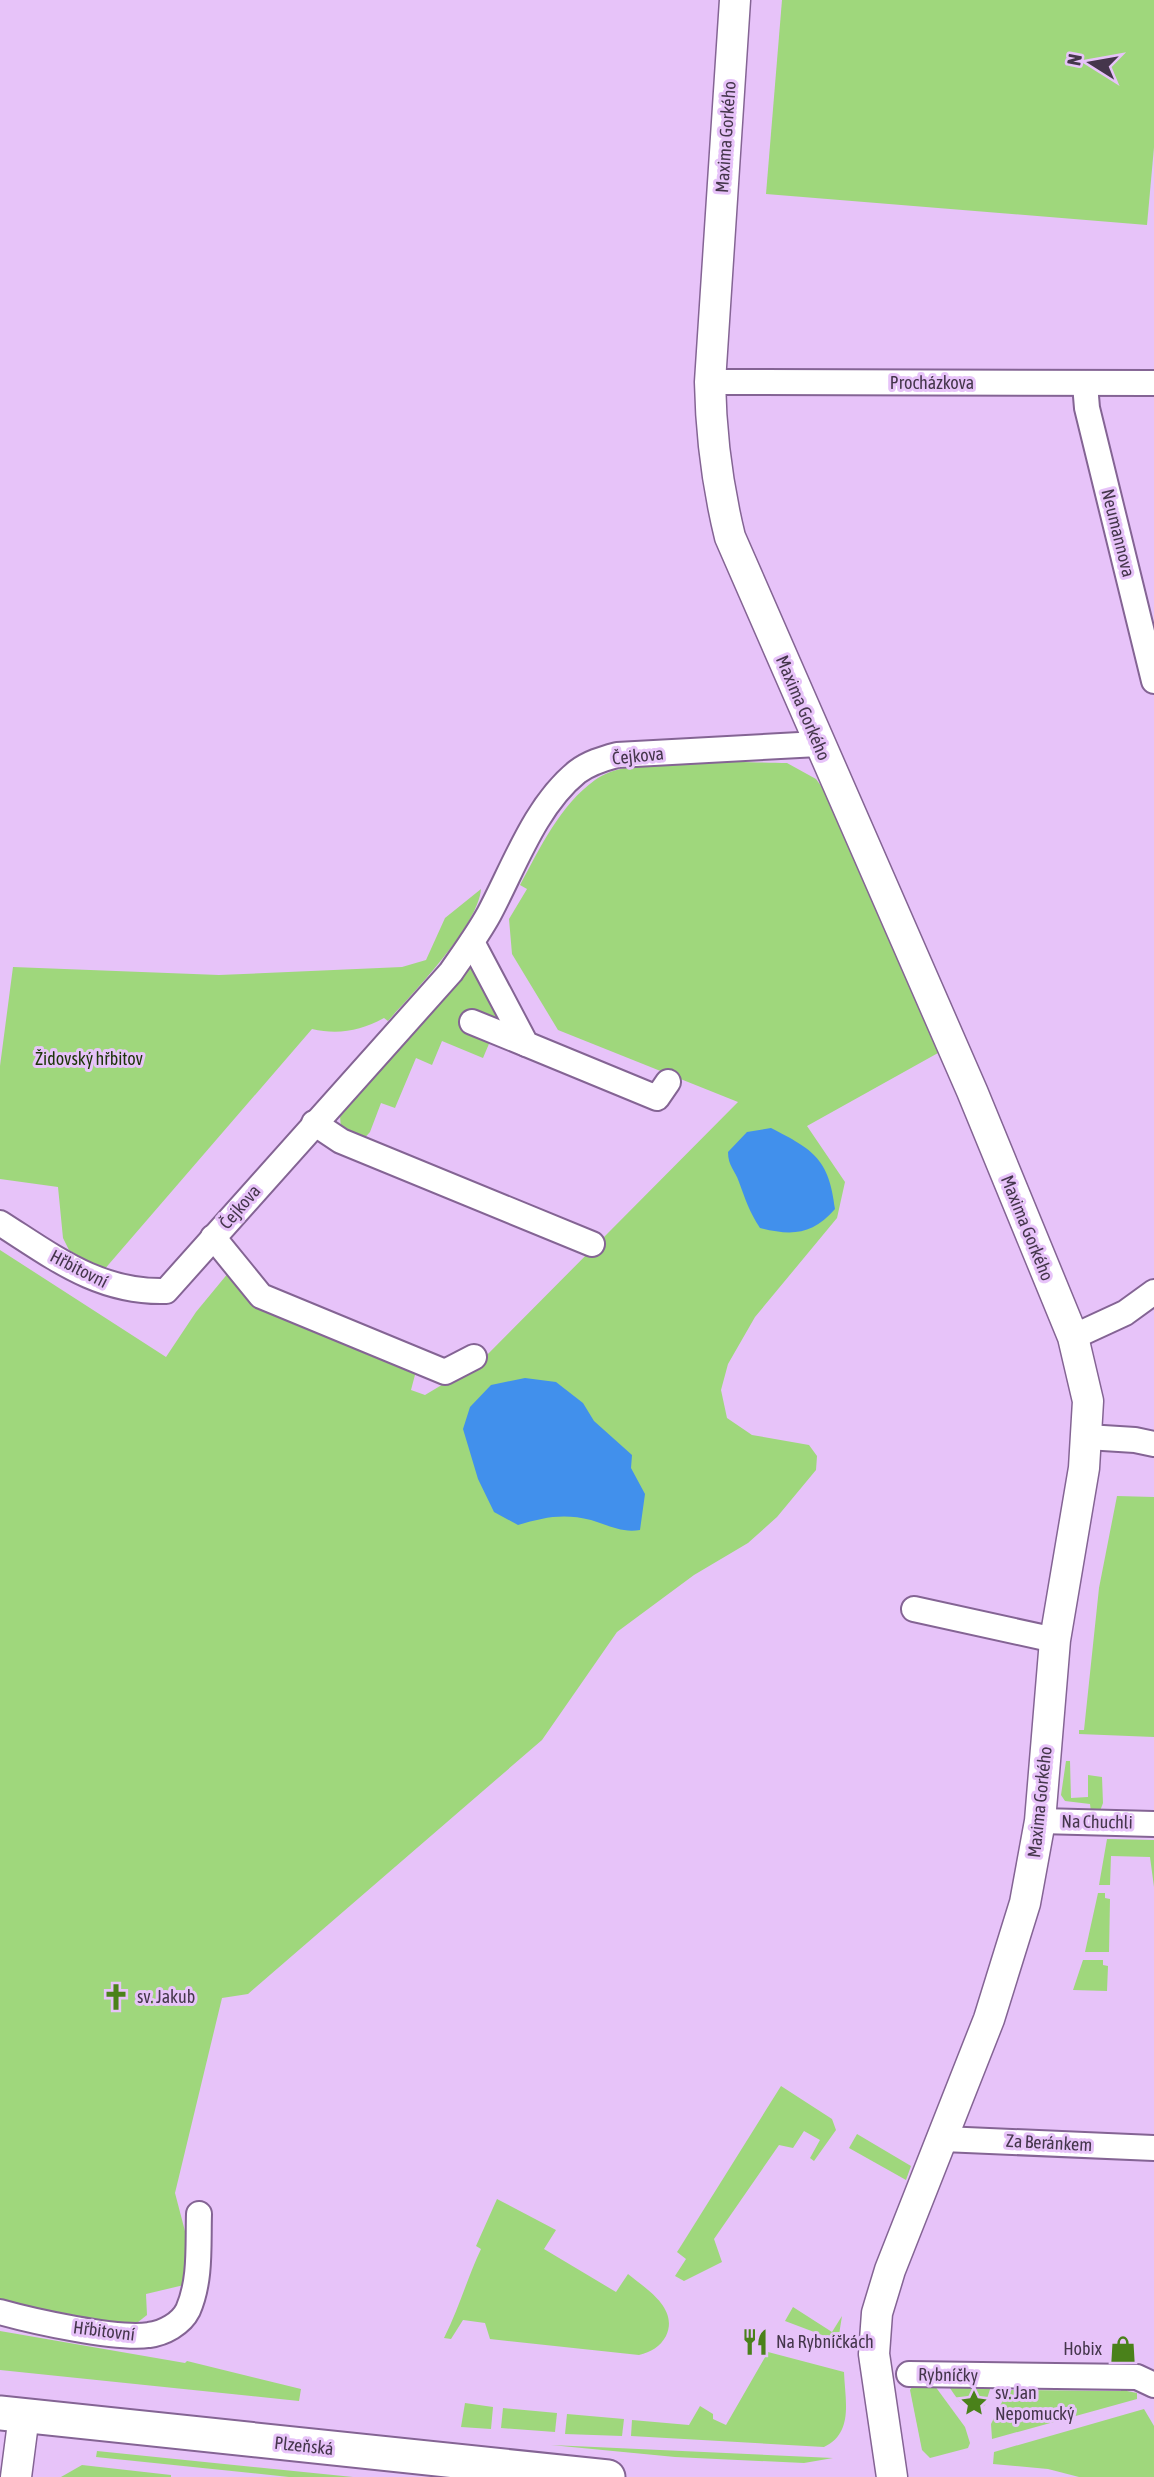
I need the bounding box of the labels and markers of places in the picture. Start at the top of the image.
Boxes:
church icon: sv. Jakub [101,1982,131,2012]
place label: sv. Jakub [137,1986,195,2007]
restaurant icon: Na Rybníčkách [740,2327,770,2357]
place label: Na Rybníčkách [776,2331,874,2352]
shop icon: Hobix [1108,2334,1138,2364]
place label: Hobix [1063,2338,1102,2359]
place label: sv. Jan Nepomucký [995,2382,1074,2424]
place icon: sv. Jan Nepomucký [959,2388,989,2418]

